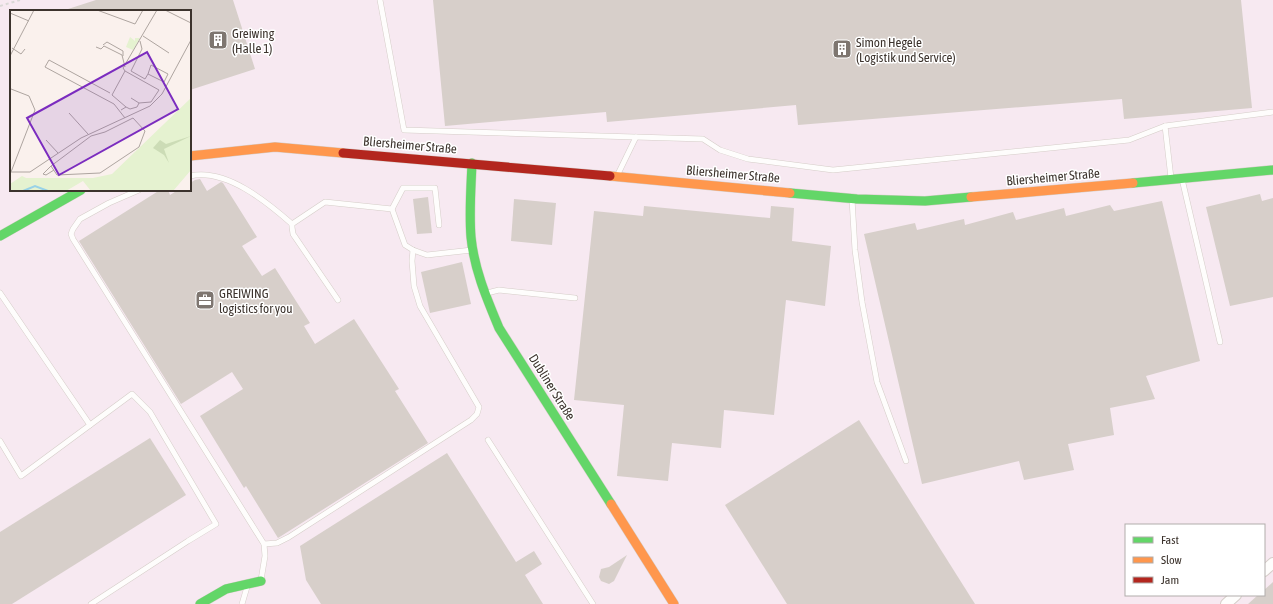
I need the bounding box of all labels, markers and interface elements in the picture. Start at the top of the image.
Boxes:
inset map [10,10,191,191]
place label: Greiwing (Halle 1) [232,26,275,56]
building icon: Greiwing (Halle 1) [207,29,229,51]
place label: Simon Hegele (Logistik und Service) [856,35,956,65]
building icon: Simon Hegele (Logistik und Service) [831,38,853,60]
street label: Bliersheimer Straße [363,133,457,157]
street label: Bliersheimer Straße [686,162,780,186]
street label: Bliersheimer Straße [1006,165,1100,189]
place label: GREIWING logistics for you [219,286,292,316]
office icon: GREIWING logistics for you [194,289,216,311]
street label: Dubliner Straße [526,351,578,423]
legend [1125,524,1265,596]
text: Fast [1161,533,1179,547]
text: Slow [1161,553,1182,567]
text: Jam [1161,573,1179,587]

